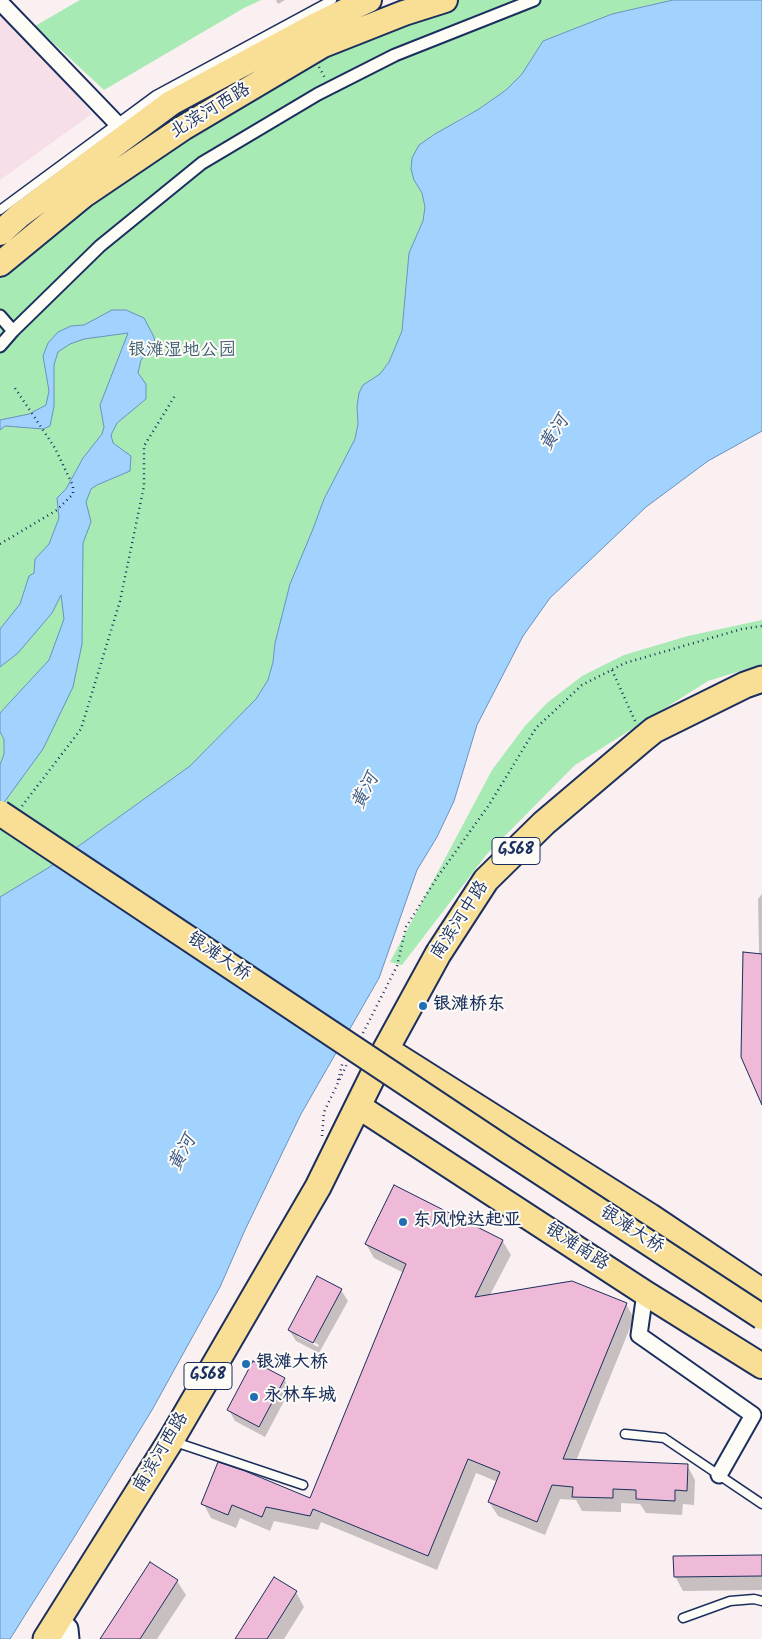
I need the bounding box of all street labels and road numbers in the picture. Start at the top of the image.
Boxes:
street label: 北滨河西路 [167,80,255,144]
road number: G568 [492,838,540,864]
street label: 南滨河中路 [427,877,495,965]
street label: 银滩大桥 [182,929,254,987]
street label: 银滩大桥 [595,1202,667,1260]
street label: 银滩南路 [540,1219,612,1277]
road number: G568 [184,1362,232,1390]
street label: 南滨河西路 [130,1409,194,1497]

